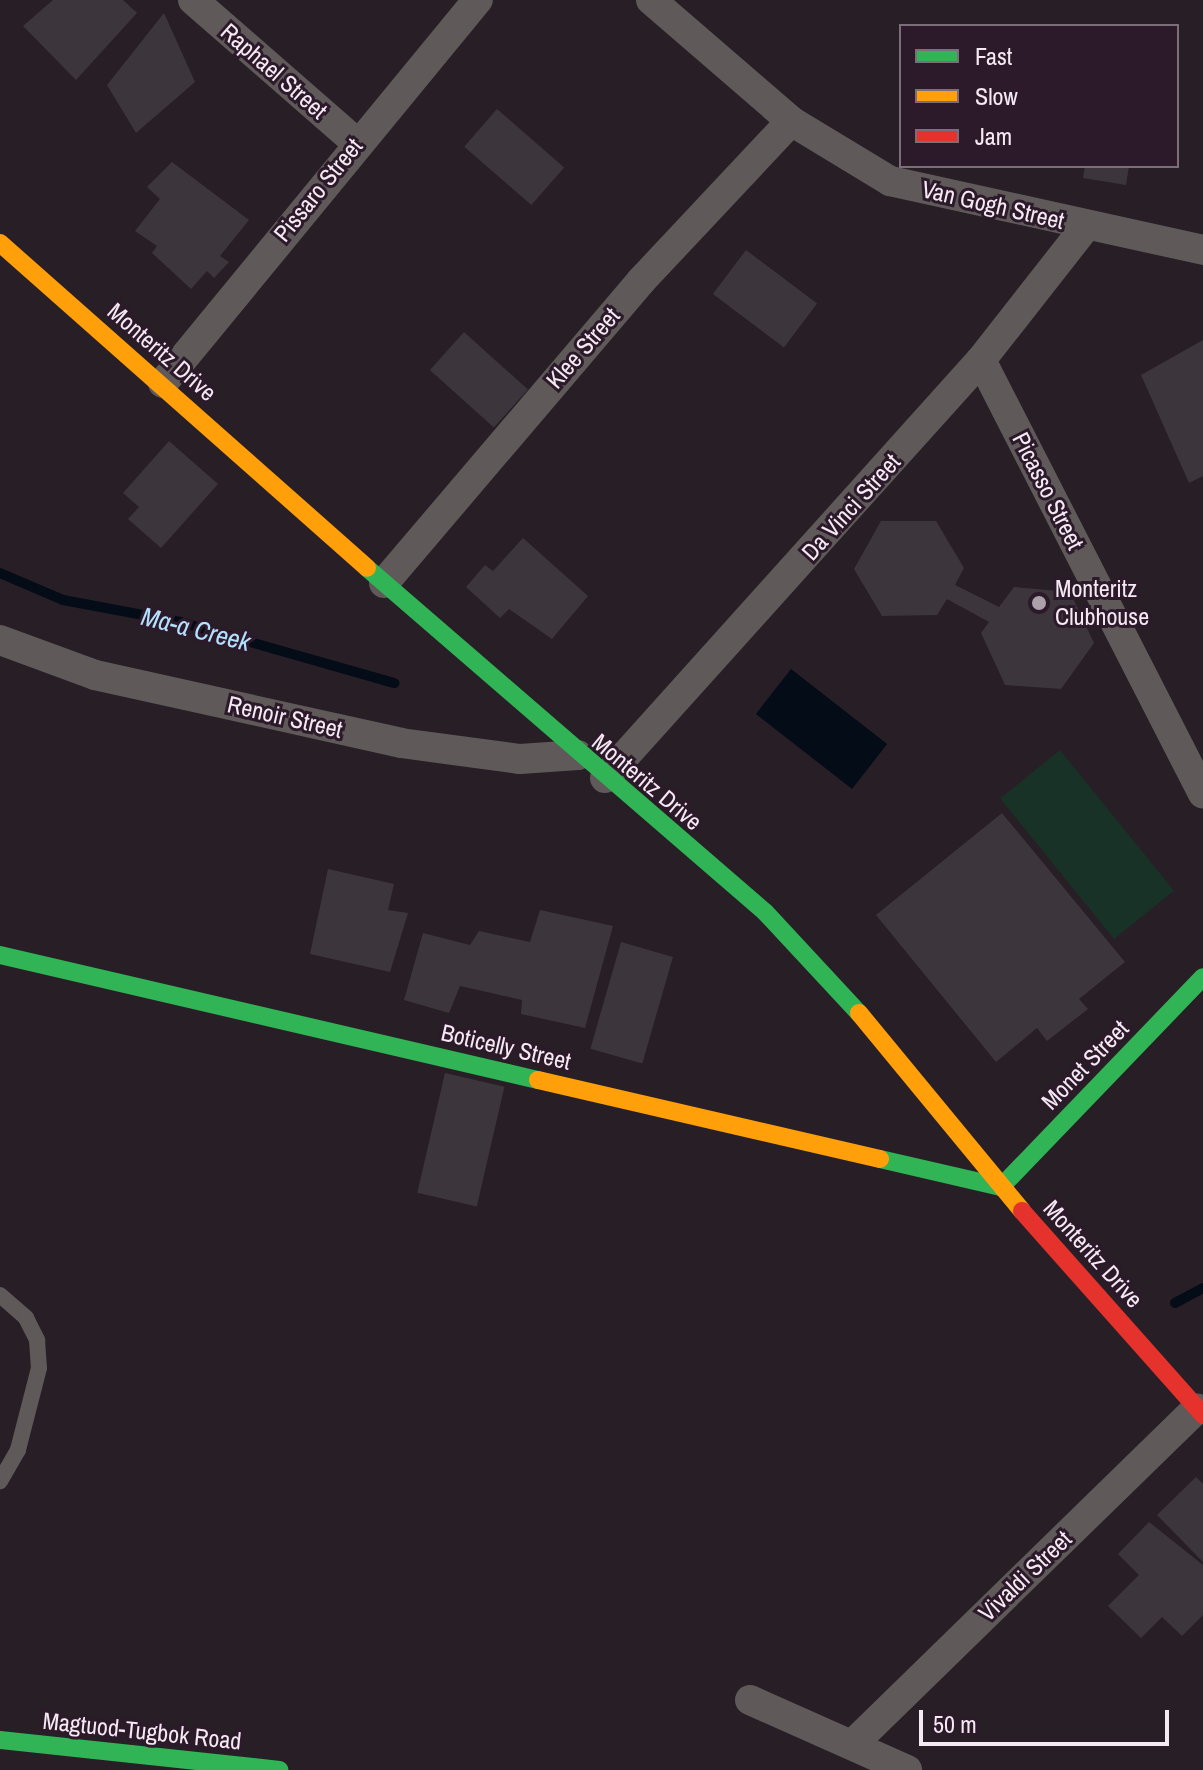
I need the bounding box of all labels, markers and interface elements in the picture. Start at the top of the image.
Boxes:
street label: Raphael Street [215,17,333,125]
legend [899,24,1179,168]
text: Fast [975,40,1012,72]
text: Slow [975,80,1018,112]
text: Jam [975,120,1012,152]
street label: Pissaro Street [268,132,368,248]
street label: Van Gogh Street [919,175,1067,235]
street label: Monteritz Drive [102,297,222,407]
street label: Klee Street [540,302,626,394]
street label: Picasso Street [1006,427,1090,555]
street label: Da Vinci Street [796,448,906,566]
place label: Monteritz Clubhouse [1055,575,1149,631]
marker: Monteritz Clubhouse [1030,594,1048,612]
water label: Ma-a Creek [138,600,254,658]
street label: Renoir Street [225,690,345,744]
street label: Monteritz Drive [586,728,708,836]
street label: Monet Street [1036,1014,1134,1116]
street label: Boticelly Street [438,1018,574,1076]
street label: Monteritz Drive [1037,1194,1149,1314]
street label: Vivaldi Street [973,1525,1077,1627]
scale bar [923,1694,1173,1744]
street label: Magtuod-Tugbok Road [41,1706,243,1756]
text: 50 m [933,1708,977,1740]

